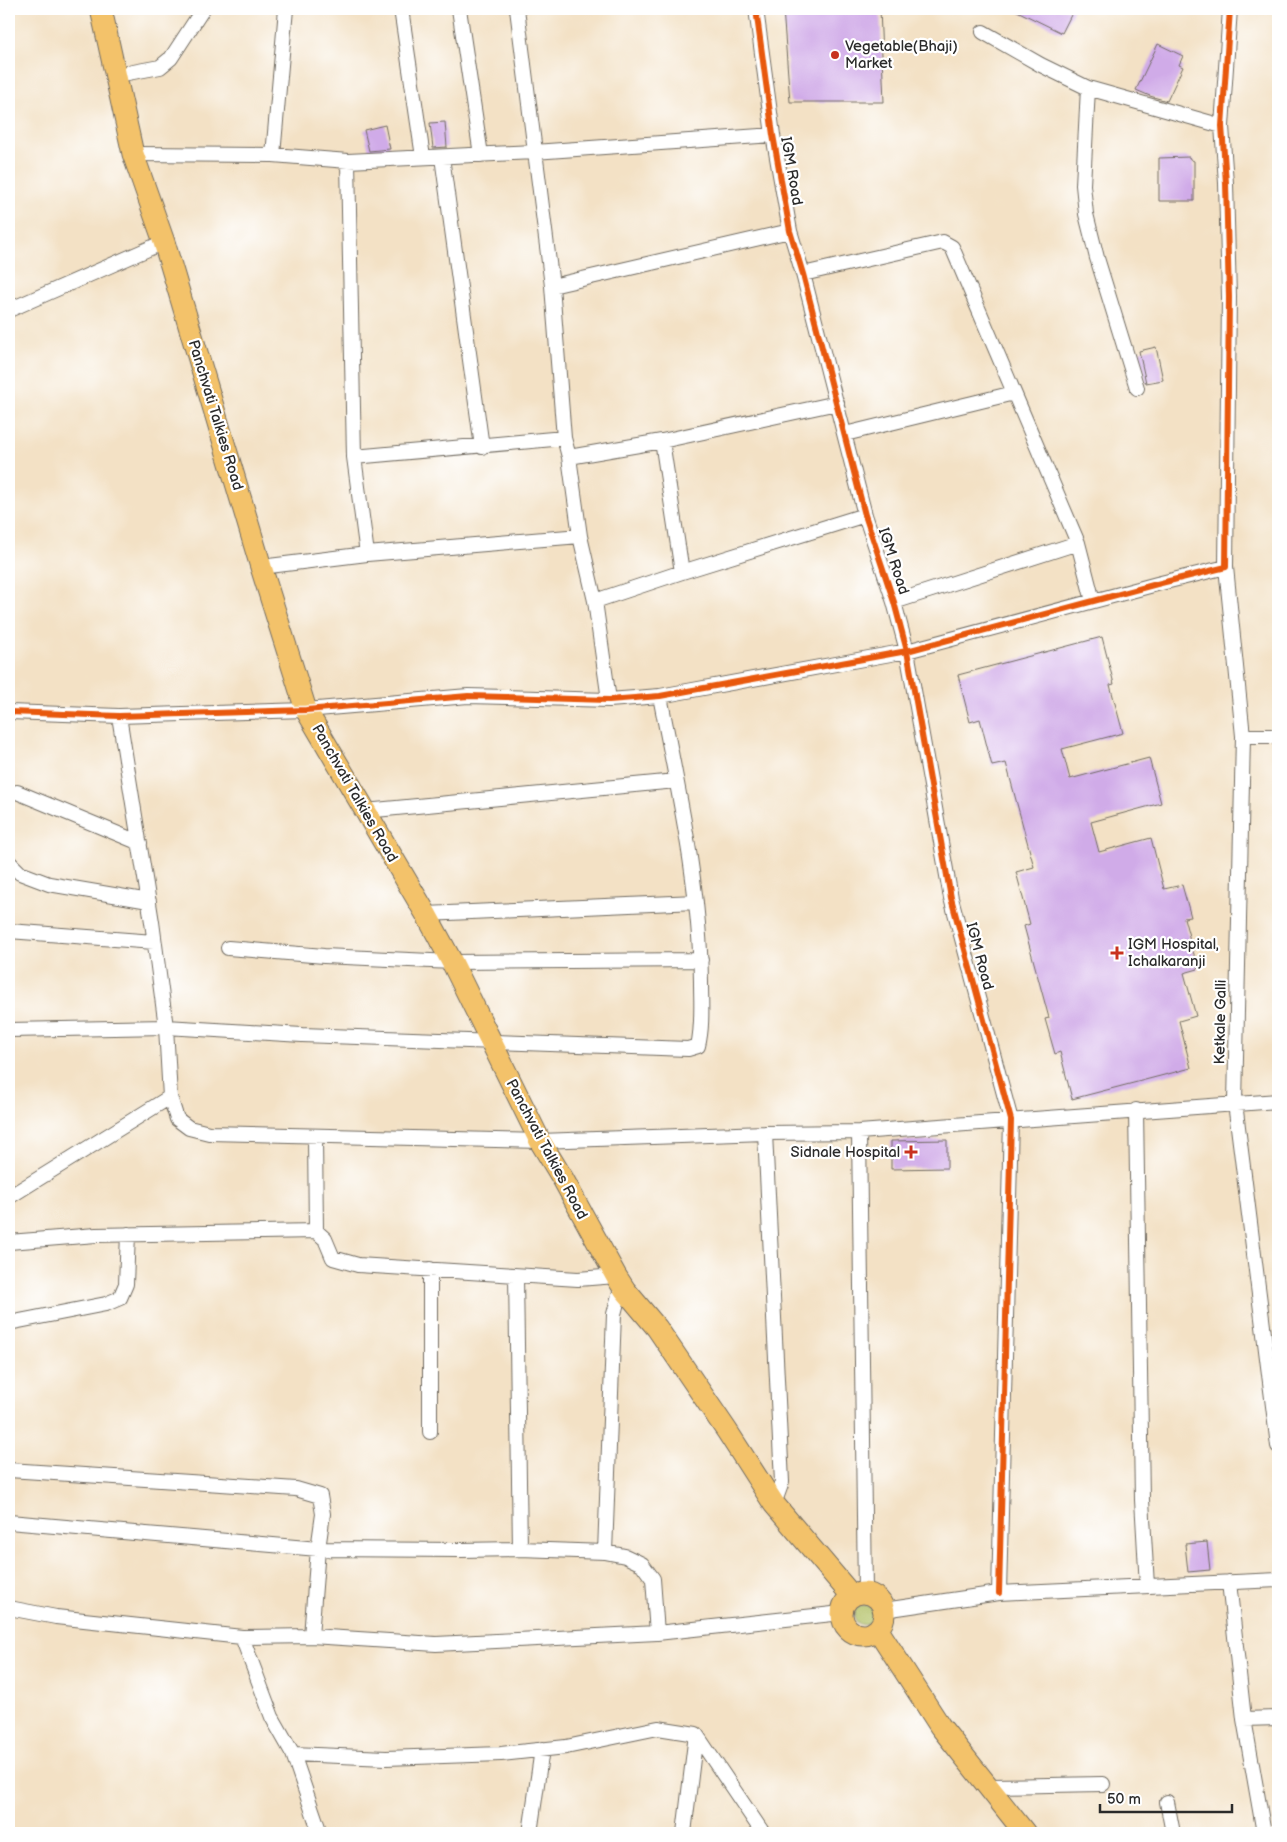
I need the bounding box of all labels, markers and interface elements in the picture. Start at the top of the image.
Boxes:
place label: Vegetable(Bhaji) Market [845,37,958,73]
marker: Vegetable(Bhaji) Market [829,49,841,61]
street label: IGM Road [776,135,807,207]
street label: Panchvati Talkies Road [184,338,247,493]
street label: IGM Road [874,525,913,597]
street label: Panchvati Talkies Road [307,721,402,866]
street label: IGM Road [961,920,998,992]
place label: IGM Hospital, Ichalkaranji [1128,935,1219,971]
marker: IGM Hospital, Ichalkaranji [1110,946,1124,960]
street label: Ketkale Galli [1210,979,1231,1065]
street label: Panchvati Talkies Road [502,1076,592,1223]
place label: Sidnale Hospital [791,1143,900,1162]
marker: Sidnale Hospital [904,1145,918,1159]
scale bar [1100,1782,1232,1814]
text: 50 m [1107,1790,1141,1809]

